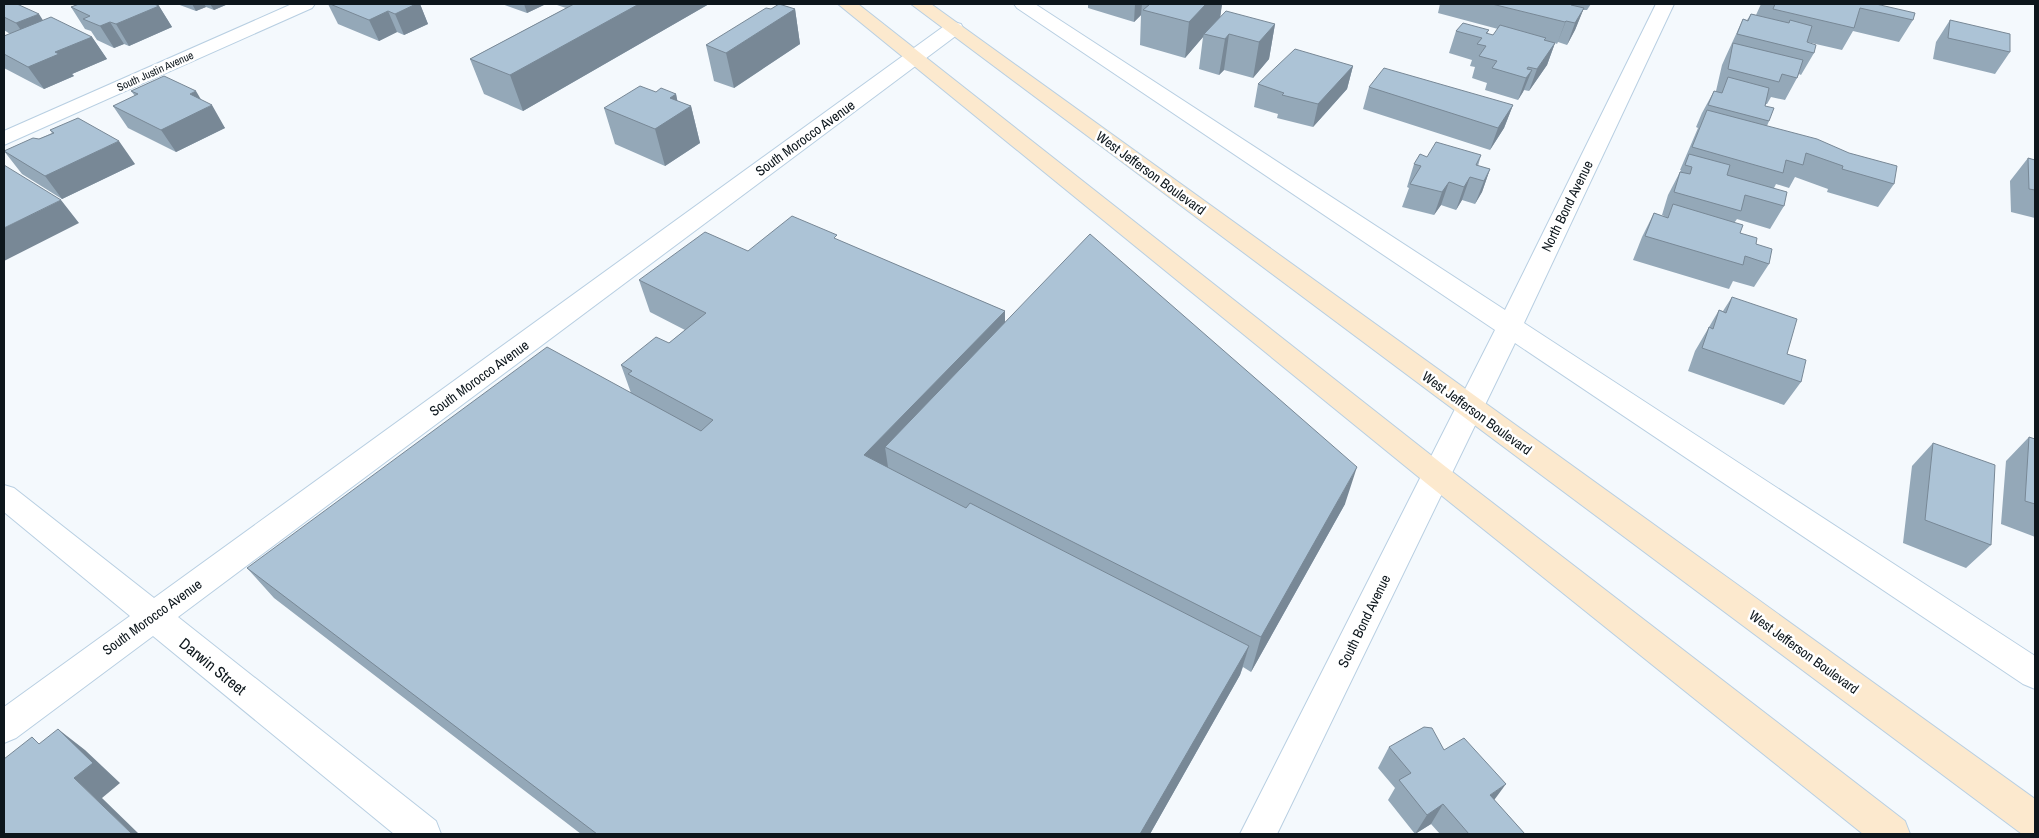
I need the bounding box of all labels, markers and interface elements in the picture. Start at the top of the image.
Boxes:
street label: South Justin Avenue [114,48,196,94]
street label: South Morocco Avenue [752,96,858,180]
street label: West Jefferson Boulevard [1093,127,1209,219]
street label: North Bond Avenue [1537,157,1597,255]
street label: South Morocco Avenue [426,336,532,420]
street label: West Jefferson Boulevard [1419,367,1535,459]
street label: South Bond Avenue [1334,572,1394,670]
street label: South Morocco Avenue [99,575,205,659]
street label: West Jefferson Boulevard [1746,606,1862,698]
street label: Darwin Street [175,632,251,700]

